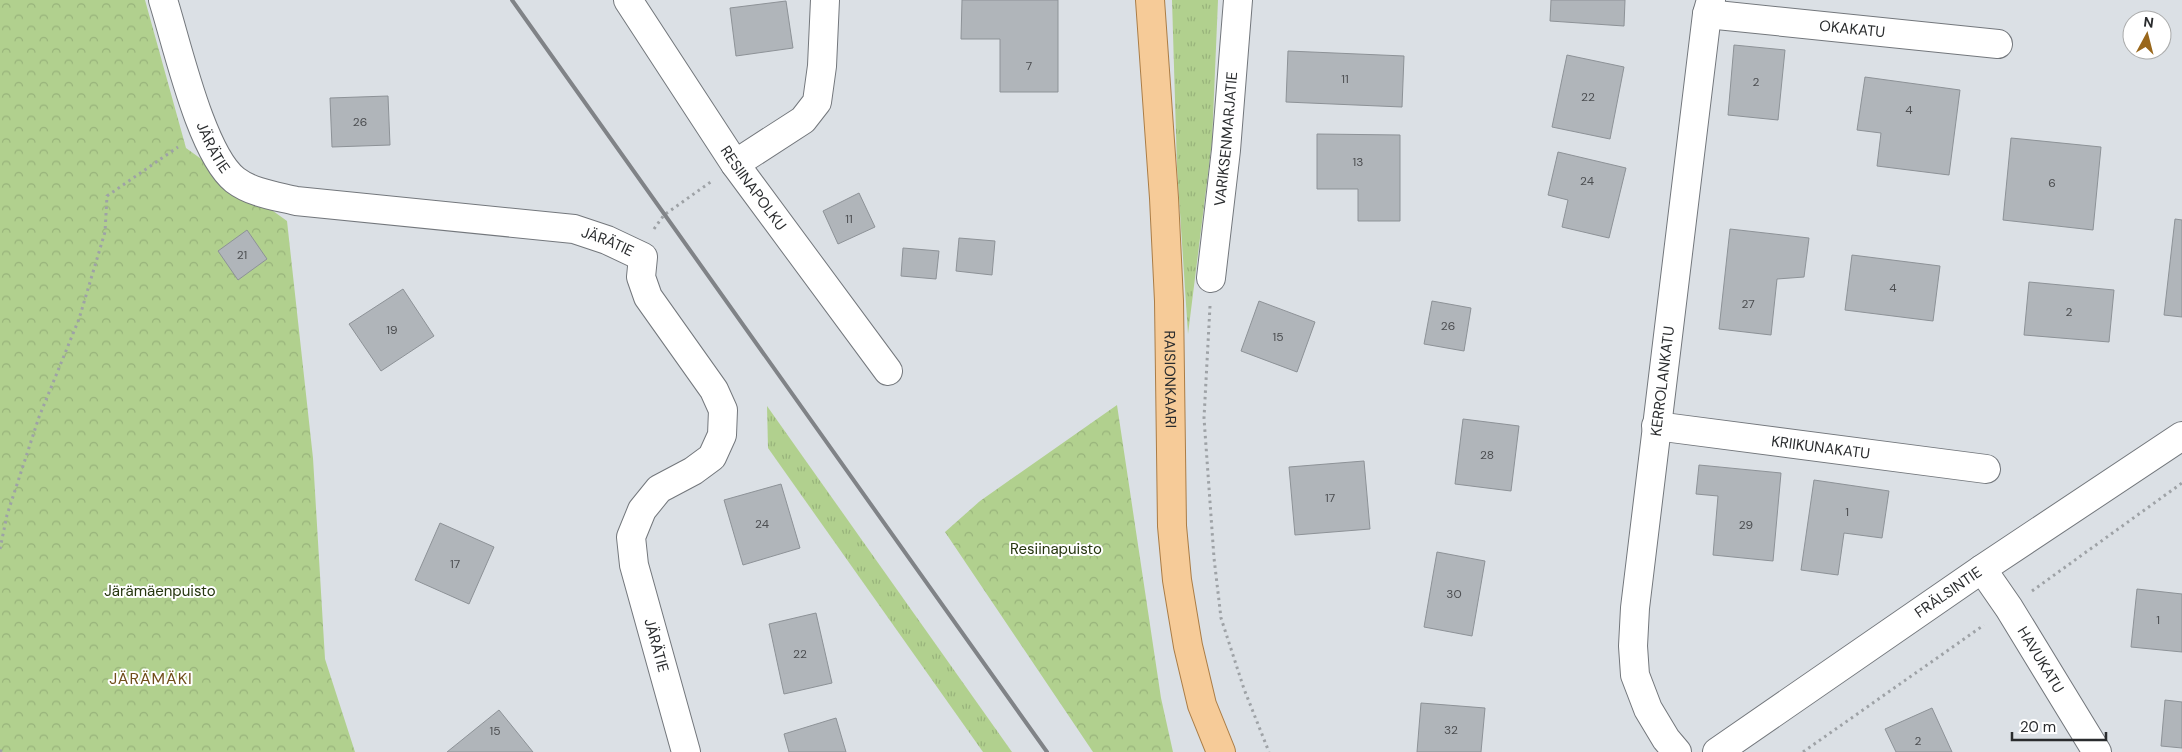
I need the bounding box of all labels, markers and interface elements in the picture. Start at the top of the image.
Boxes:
north arrow [2122,10,2172,60]
text: N [2142,13,2155,32]
street label: OKAKATU [1818,16,1886,42]
house number: 7 [1026,58,1032,74]
street label: VARIKSENMARJATIE [1209,71,1242,207]
house number: 11 [1341,71,1349,87]
house number: 2 [1753,74,1760,90]
house number: 22 [1581,89,1595,105]
house number: 4 [1905,102,1913,118]
house number: 26 [353,114,367,130]
street label: JÄRÄTIE [192,119,235,177]
street label: RESIINAPOLKU [716,142,791,235]
house number: 13 [1353,154,1363,170]
house number: 24 [1580,173,1594,189]
house number: 6 [2048,175,2056,191]
house number: 11 [845,211,853,227]
street label: JÄRÄTIE [579,222,637,261]
house number: 21 [237,247,247,263]
house number: 4 [1889,280,1897,296]
house number: 27 [1741,296,1755,312]
house number: 2 [2066,304,2073,320]
house number: 26 [1441,318,1455,334]
house number: 19 [386,322,398,338]
street label: KERROLANKATU [1646,325,1679,437]
house number: 15 [1272,329,1284,345]
street label: RAISIONKAARI [1159,330,1181,428]
street label: KRIIKUNAKATU [1770,431,1871,464]
house number: 28 [1480,447,1494,463]
house number: 17 [1325,490,1335,506]
house number: 1 [1845,504,1849,520]
house number: 24 [755,516,769,532]
house number: 29 [1739,517,1753,533]
park label: Resiinapuisto [1010,539,1102,559]
house number: 17 [450,556,460,572]
street label: FRÄLSINTIE [1911,562,1986,623]
park label: Järämäenpuisto [104,581,216,601]
house number: 30 [1446,586,1462,602]
house number: 1 [2156,612,2160,628]
street label: JÄRÄTIE [639,616,673,675]
street label: HAVUKATU [2013,623,2069,697]
house number: 22 [793,646,807,662]
district label: JÄRÄMÄKI [109,668,193,689]
scale bar [2012,710,2106,742]
text: 20 m [2020,717,2056,737]
house number: 32 [1444,722,1458,738]
house number: 15 [489,723,501,739]
house number: 2 [1915,733,1922,749]

